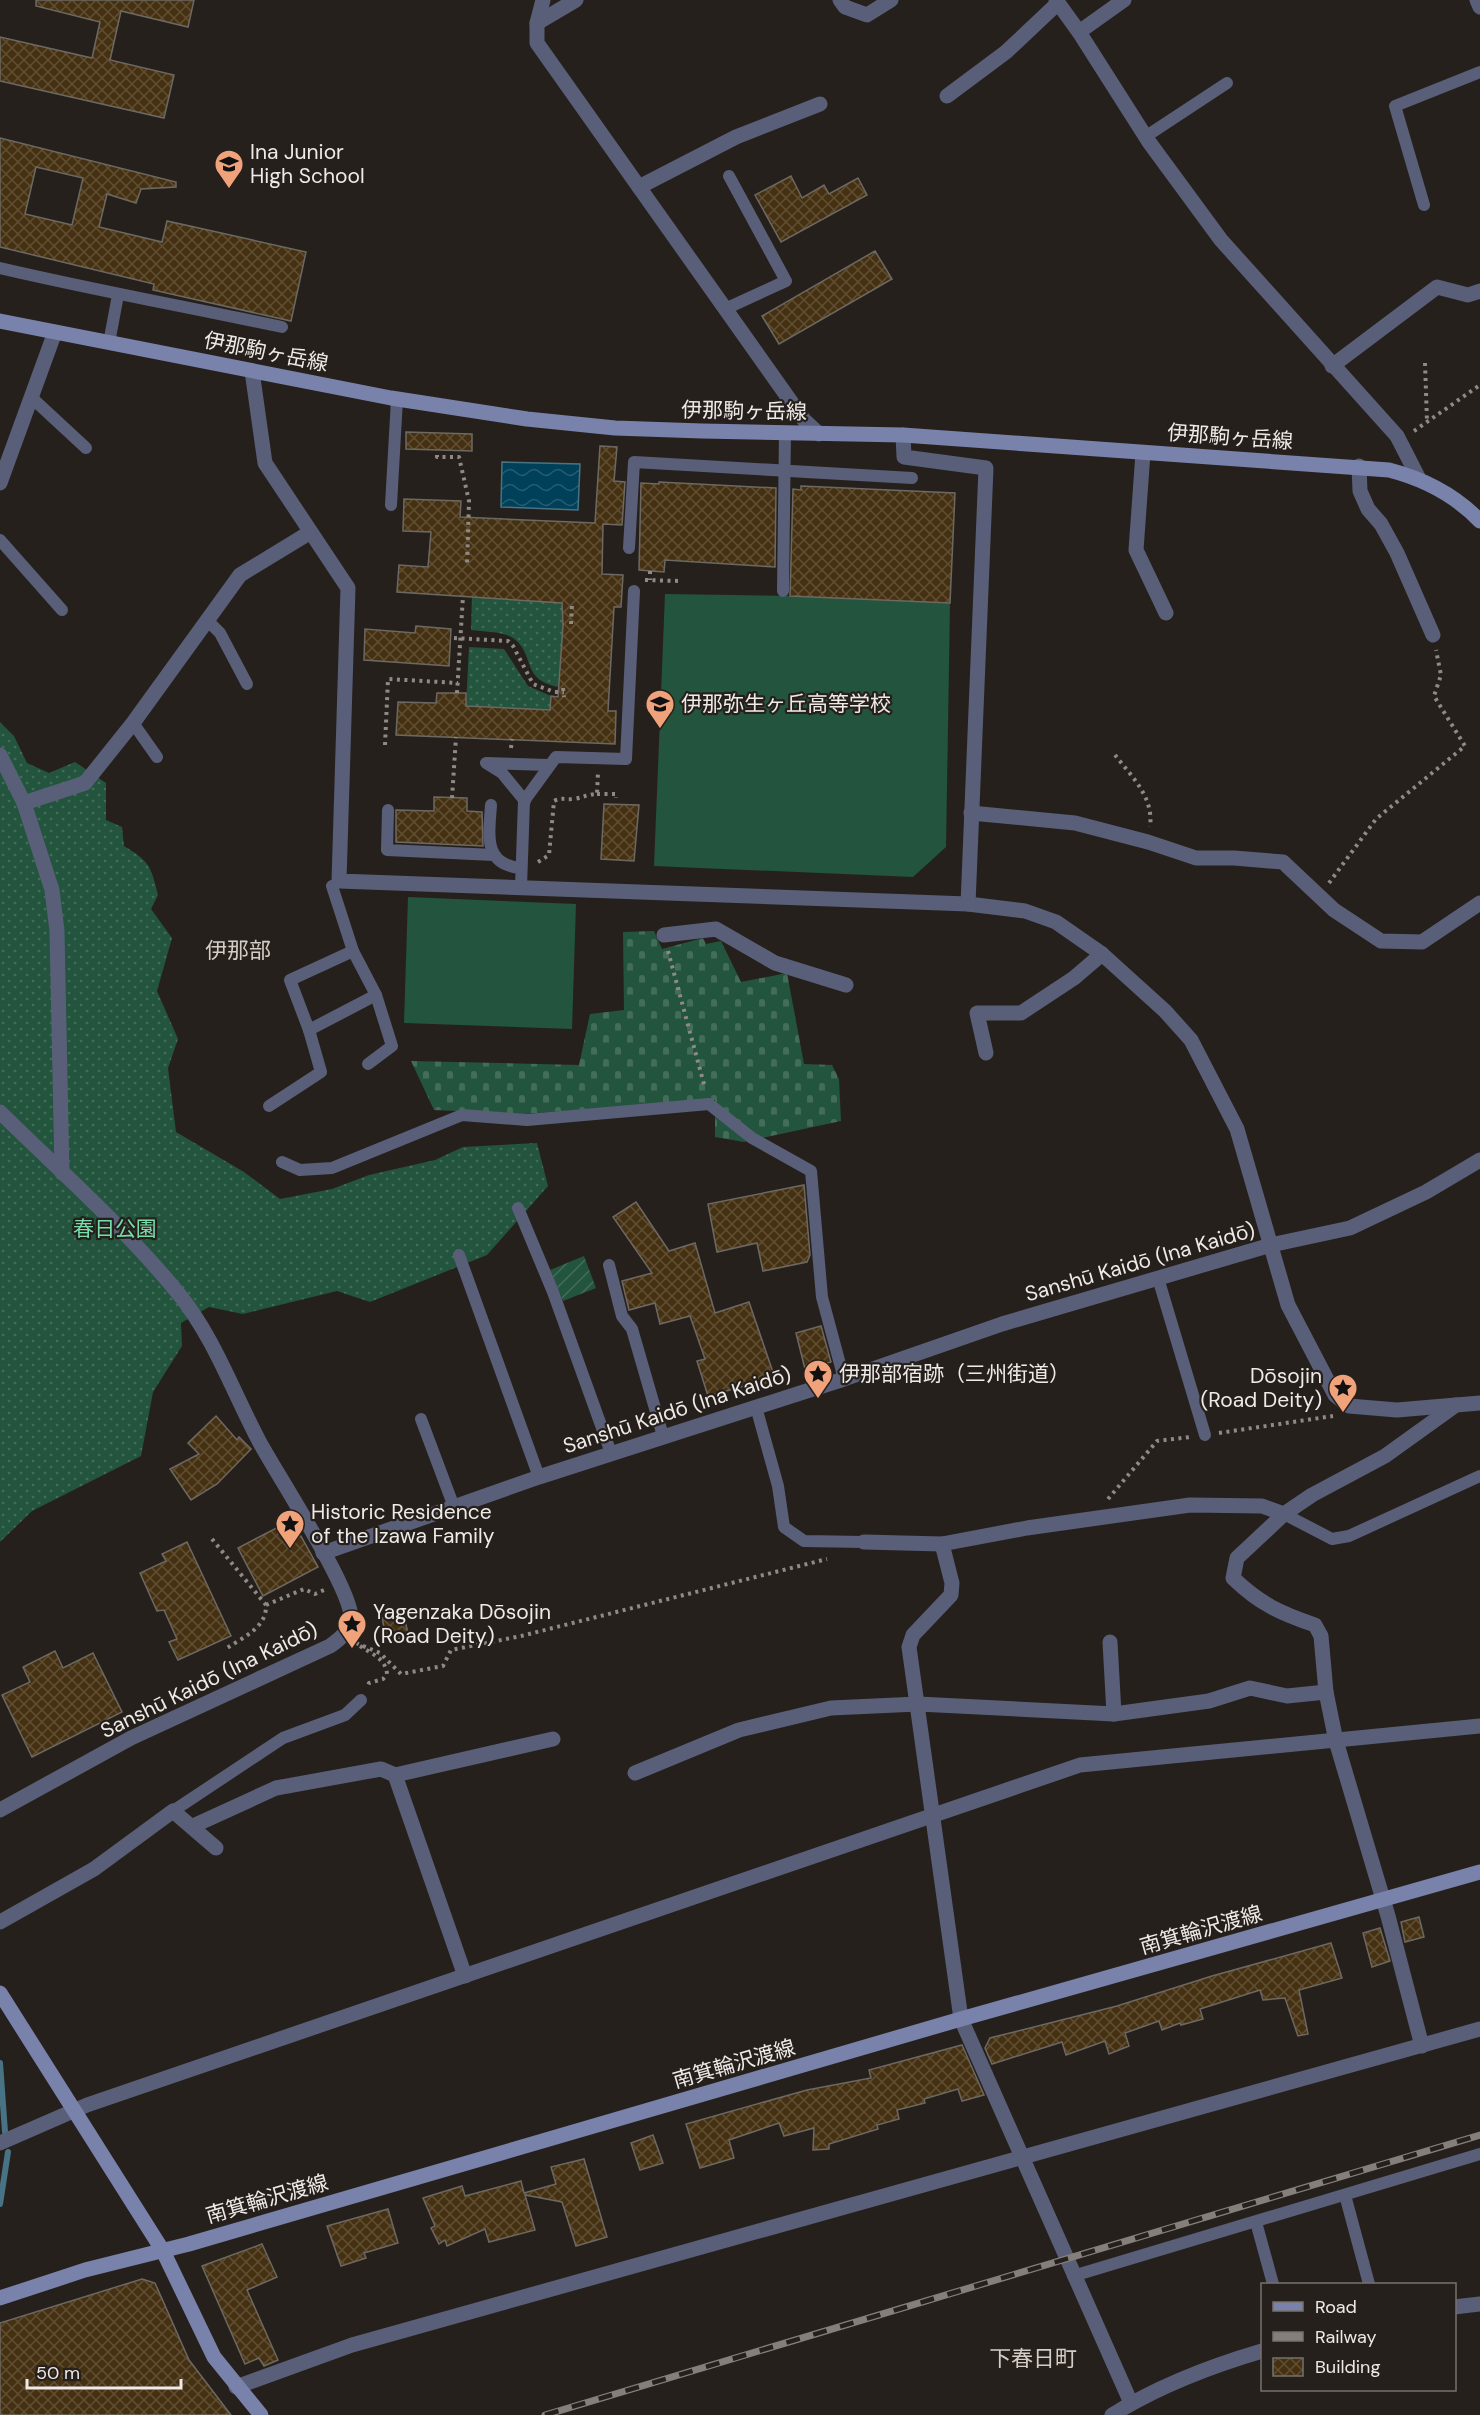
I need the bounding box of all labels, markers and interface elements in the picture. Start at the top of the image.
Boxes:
place label: Ina Junior High School [250,138,365,190]
school or university icon: Ina Junior High School [213,148,245,190]
street label: 伊那駒ヶ岳線 [201,326,331,378]
street label: 伊那駒ヶ岳線 [681,396,807,426]
street label: 伊那駒ヶ岳線 [1166,419,1294,455]
school or university icon: 伊那弥生ヶ丘高等学校 [644,688,676,730]
place label: 伊那弥生ヶ丘高等学校 [681,690,891,718]
district label: 伊那部 [205,936,271,965]
park label: 春日公園 [73,1215,157,1243]
street label: Sanshū Kaidō (Ina Kaidō) [1022,1216,1258,1308]
place icon: 伊那部宿跡（三州街道） [802,1358,834,1400]
street label: Sanshū Kaidō (Ina Kaidō) [559,1360,795,1460]
place label: 伊那部宿跡（三州街道） [839,1360,1070,1388]
place label: Dōsojin (Road Deity) [1201,1362,1322,1414]
place icon: Dōsojin (Road Deity) [1327,1372,1359,1414]
place label: Historic Residence of the Izawa Family [311,1498,495,1550]
place icon: Historic Residence of the Izawa Family [274,1508,306,1550]
place label: Yagenzaka Dōsojin (Road Deity) [373,1598,551,1650]
place icon: Yagenzaka Dōsojin (Road Deity) [336,1608,368,1650]
street label: Sanshū Kaidō (Ina Kaidō) [96,1615,322,1745]
street label: 南箕輪沢渡線 [1137,1899,1265,1961]
street label: 南箕輪沢渡線 [670,2033,798,2095]
street label: 南箕輪沢渡線 [203,2168,331,2230]
legend [1261,2283,1456,2391]
text: Road [1315,2295,1357,2319]
text: Railway [1315,2325,1377,2349]
district label: 下春日町 [989,2344,1077,2373]
scale bar [27,2352,182,2390]
text: Building [1315,2355,1380,2379]
text: 50 m [36,2361,80,2385]

